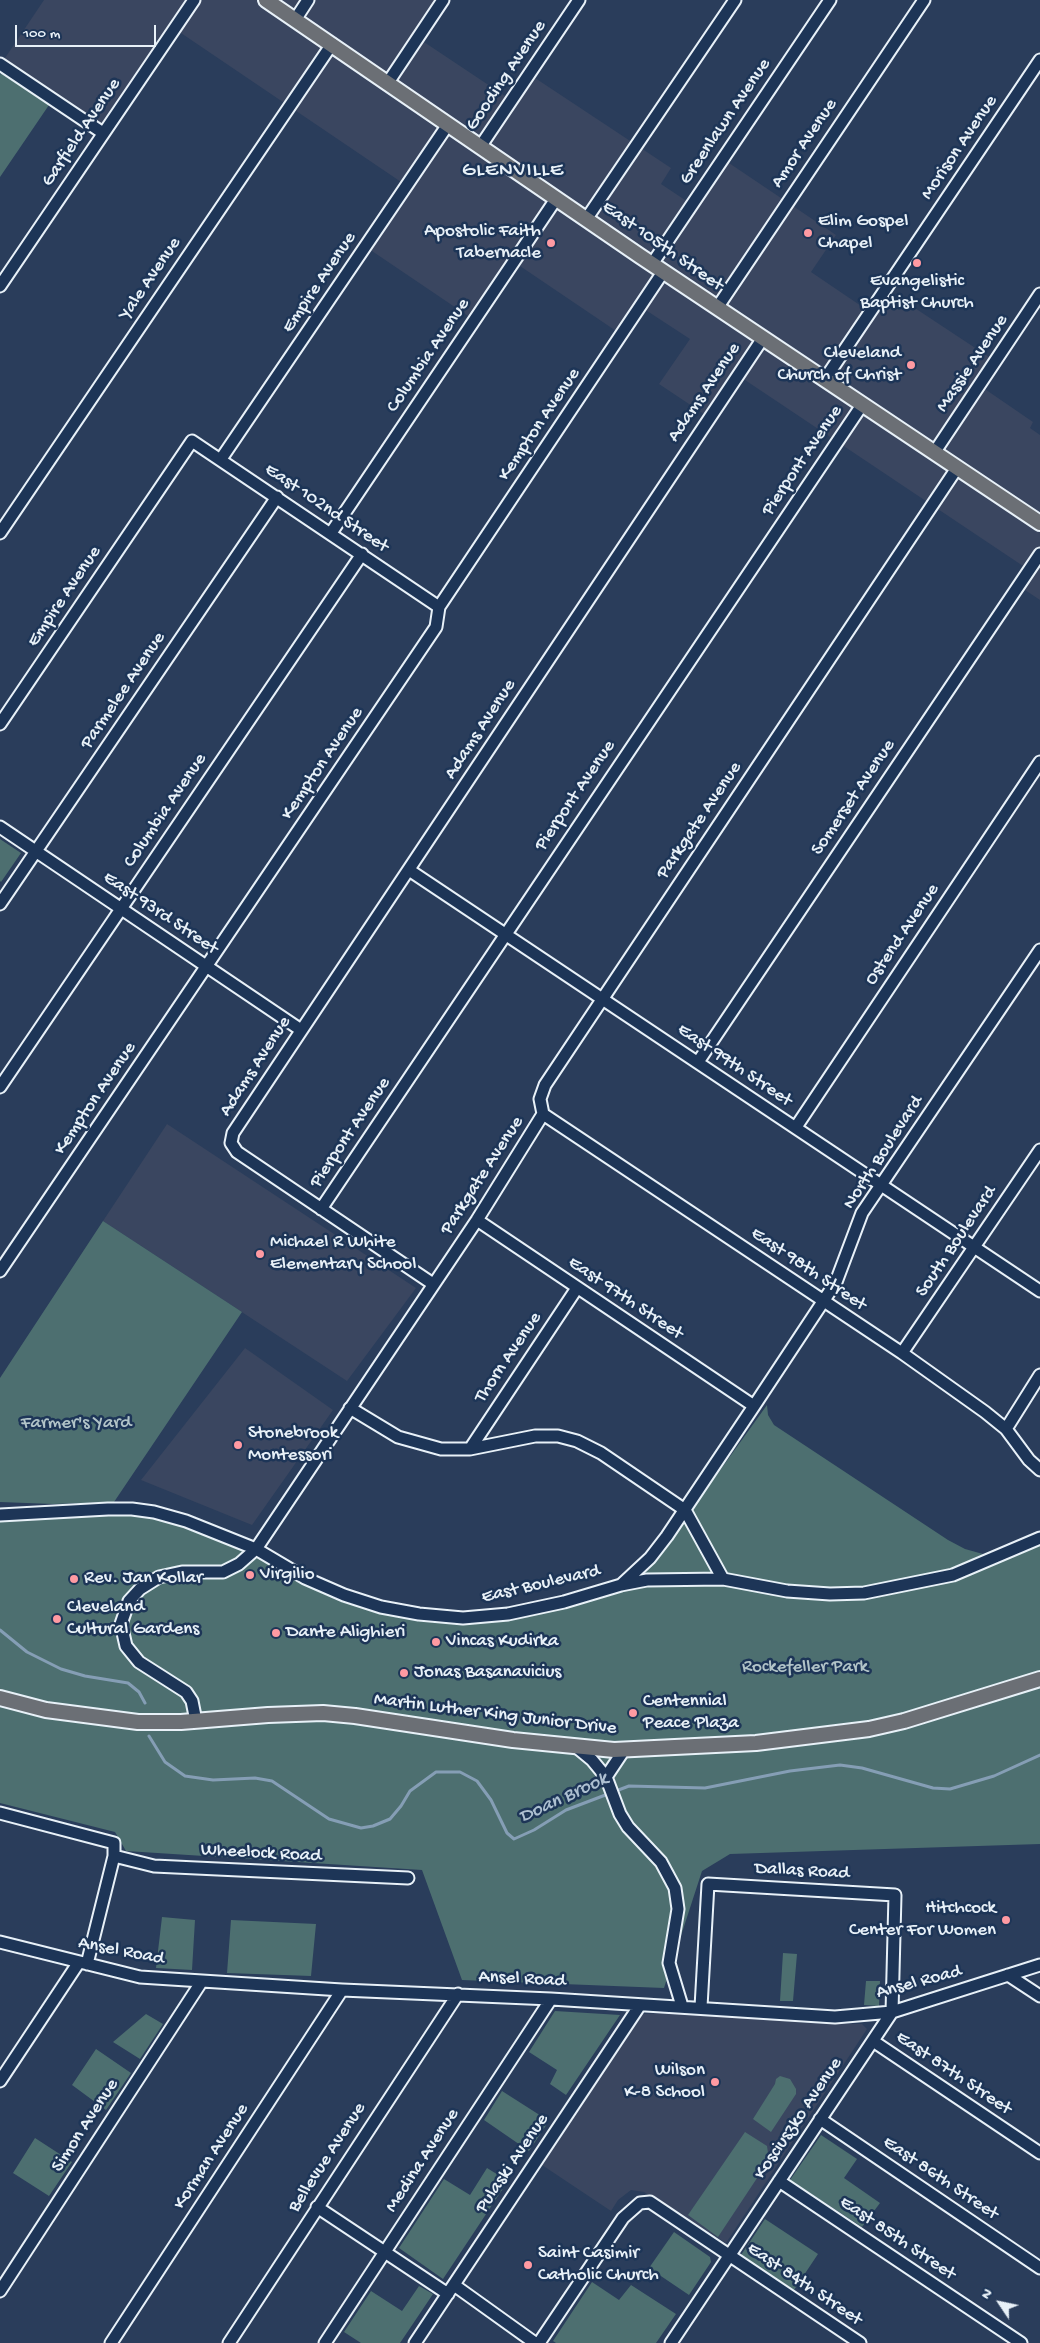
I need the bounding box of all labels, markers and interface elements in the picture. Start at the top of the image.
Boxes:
scale bar [18,15,159,47]
street label: Gooding Avenue [462,16,552,136]
text: 100 m [23,25,60,43]
street label: Greenlawn Avenue [675,54,777,190]
street label: Garfield Avenue [37,74,127,192]
street label: Morison Avenue [917,91,1003,205]
street label: Amor Avenue [767,95,843,193]
district label: GLENVILLE [461,159,565,185]
street label: East 105th Street [597,197,727,297]
place label: Elim Gospel Chapel [818,211,908,255]
place label: Apostolic Faith Tabernacle [424,221,541,265]
marker: Elim Gospel Chapel [802,227,814,239]
street label: Empire Avenue [278,228,362,338]
street label: Yale Avenue [115,233,187,325]
marker: Apostolic Faith Tabernacle [545,237,557,249]
marker: Evangelistic Baptist Church [911,257,923,269]
place label: Evangelistic Baptist Church [860,271,974,315]
street label: Columbia Avenue [382,294,476,418]
street label: Massie Avenue [932,311,1014,417]
street label: Adams Avenue [663,339,747,447]
place label: Cleveland Church of Christ [777,343,901,387]
marker: Cleveland Church of Christ [905,359,917,371]
street label: Kempton Avenue [494,364,586,486]
street label: Pierpont Avenue [758,401,848,521]
street label: East 102nd Street [260,459,392,559]
street label: Empire Avenue [23,542,107,652]
street label: Parmelee Avenue [76,628,172,754]
street label: Adams Avenue [440,676,522,784]
street label: Kempton Avenue [277,703,369,825]
street label: Pierpont Avenue [531,736,621,856]
street label: Somerset Avenue [807,736,901,860]
street label: Columbia Avenue [119,749,213,873]
street label: Parkgate Avenue [652,758,748,884]
street label: East 93rd Street [98,867,222,961]
street label: Ostend Avenue [861,880,945,990]
street label: Adams Avenue [215,1013,297,1121]
street label: East 99th Street [672,1019,796,1113]
street label: Kempton Avenue [50,1038,142,1160]
street label: Pierpont Avenue [306,1073,396,1193]
street label: North Boulevard [839,1092,929,1214]
street label: Parkgate Avenue [436,1112,530,1240]
street label: South Boulevard [911,1182,1003,1302]
street label: East 98th Street [746,1223,870,1317]
place label: Michael R White Elementary School [270,1232,416,1276]
marker: Michael R White Elementary School [254,1248,266,1260]
street label: East 97th Street [563,1252,687,1346]
street label: Thorn Avenue [470,1308,548,1408]
park label: Farmer's Yard [21,1413,131,1435]
place label: Stonebrook Montessori [248,1423,338,1467]
marker: Stonebrook Montessori [232,1439,244,1451]
street label: East Boulevard [480,1560,602,1610]
place label: Virgilio [260,1564,315,1586]
place label: Rev. Jan Kollar [84,1568,203,1590]
marker: Virgilio [244,1569,256,1581]
marker: Rev. Jan Kollar [68,1573,80,1585]
place label: Cleveland Cultural Gardens [67,1597,199,1641]
marker: Cleveland Cultural Gardens [51,1613,63,1625]
place label: Dante Alighieri [286,1622,405,1644]
marker: Dante Alighieri [270,1627,282,1639]
place label: Vincas Kudirka [446,1631,559,1653]
marker: Vincas Kudirka [430,1636,442,1648]
park label: Rockefeller Park [742,1657,868,1679]
place label: Jonas Basanavicius [414,1662,561,1684]
marker: Jonas Basanavicius [398,1667,410,1679]
street label: Martin Luther King Junior Drive [372,1689,618,1741]
place label: Centennial Peace Plaza [643,1691,739,1735]
marker: Centennial Peace Plaza [627,1707,639,1719]
water label: Doan Brook [516,1768,612,1830]
street label: Wheelock Road [200,1839,322,1869]
street label: Dallas Road [754,1858,850,1886]
place label: Hitchcock Center For Women [849,1898,996,1942]
marker: Hitchcock Center For Women [1000,1914,1012,1926]
street label: Ansel Road [76,1932,166,1972]
street label: Ansel Road [874,1961,964,2005]
street label: Ansel Road [478,1966,566,1994]
street label: East 87th Street [891,2027,1015,2121]
street label: Kosciuszko Avenue [750,2054,848,2184]
place label: Wilson K-8 School [624,2060,705,2104]
street label: Simon Avenue [47,2075,125,2177]
marker: Wilson K-8 School [709,2076,721,2088]
street label: Bellevue Avenue [284,2099,372,2217]
street label: Korman Avenue [169,2100,255,2214]
street label: Medina Avenue [381,2105,465,2217]
street label: Pulaski Avenue [471,2110,555,2218]
street label: East 86th Street [878,2132,1002,2226]
street label: East 85th Street [835,2192,959,2286]
street label: East 84th Street [742,2238,866,2332]
place label: Saint Casimir Catholic Church [538,2243,659,2287]
marker: Saint Casimir Catholic Church [522,2259,534,2271]
north arrow [975,2278,1025,2328]
text: N [978,2286,997,2303]

